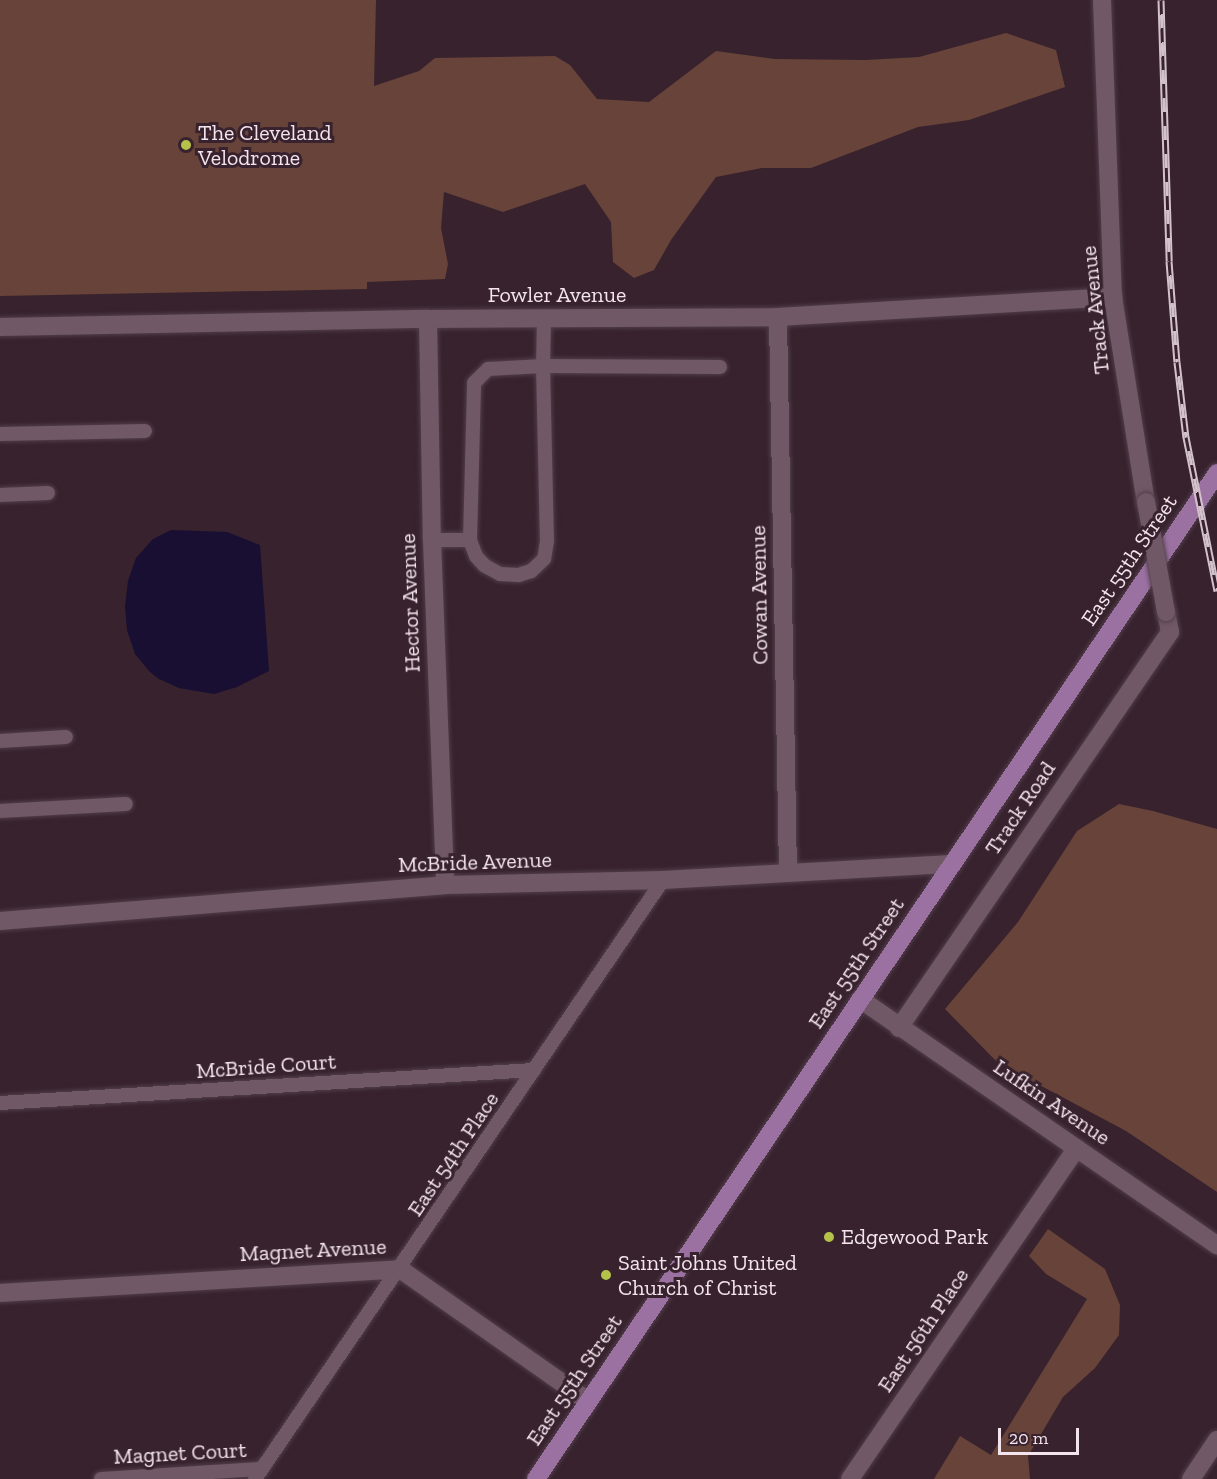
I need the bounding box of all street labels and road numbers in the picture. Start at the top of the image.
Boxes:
street label: Track Avenue [1075,244,1115,376]
street label: Fowler Avenue [487,282,627,308]
street label: East 55th Street [1075,489,1183,631]
street label: Cowan Avenue [745,525,773,665]
street label: Hector Avenue [394,533,426,673]
street label: Track Road [979,756,1061,860]
street label: McBride Avenue [397,846,553,878]
street label: East 55th Street [802,892,910,1034]
street label: McBride Court [195,1048,337,1084]
street label: Lufkin Avenue [988,1053,1116,1151]
street label: East 54th Place [402,1087,504,1221]
street label: Magnet Avenue [239,1233,387,1267]
street label: East 56th Place [872,1263,974,1397]
street label: East 55th Street [520,1309,628,1451]
street label: Magnet Court [113,1436,247,1470]

